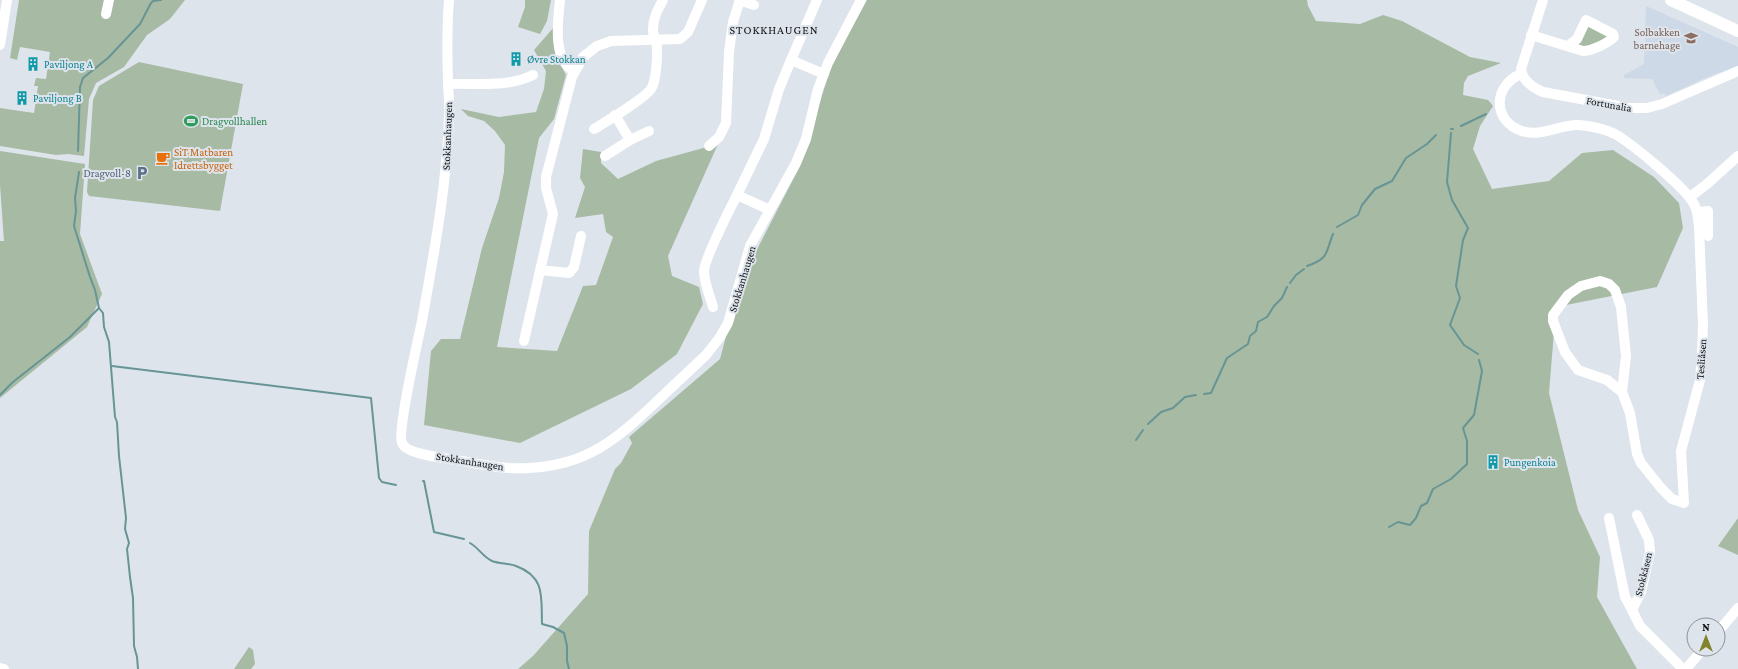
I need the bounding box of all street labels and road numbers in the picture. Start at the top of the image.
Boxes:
street label: Fortunalia [1585,94,1633,114]
street label: Stokkanhaugen [440,101,455,170]
street label: Stokkanhaugen [726,244,759,314]
street label: Tesliåsen [1694,338,1708,380]
street label: Stokkanhaugen [435,450,505,473]
street label: Stokkåsen [1632,551,1654,597]

